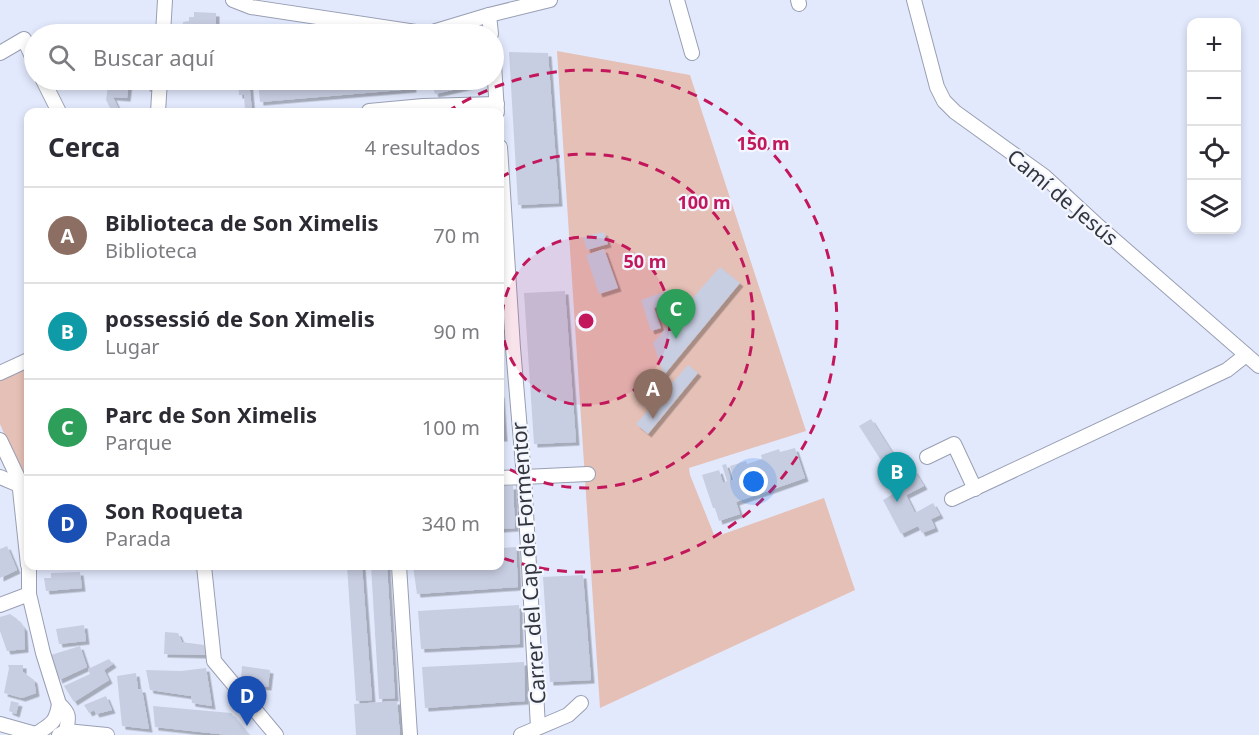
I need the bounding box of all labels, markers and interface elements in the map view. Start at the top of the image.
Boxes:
map controls [1187,18,1241,234]
button: + [1187,18,1241,72]
search box [24,24,504,90]
icon: search [45,41,78,74]
text: Buscar aquí [93,42,214,72]
button: − [1187,72,1241,126]
button: locate [1187,126,1241,180]
text: Cerca [48,129,120,165]
text: 150 m [736,131,790,155]
text: 4 resultados [365,134,480,161]
street label: Camí de Jesús [1002,142,1124,252]
button: layers [1187,180,1241,234]
text: 100 m [677,190,731,214]
text: Biblioteca de Son Ximelis [105,207,379,237]
text: A [61,222,74,249]
text: 70 m [433,222,480,249]
text: Biblioteca [105,237,197,264]
text: 50 m [624,249,666,273]
pin: C [656,290,696,339]
text: possessió de Son Ximelis [105,303,375,333]
centre of rings [576,311,596,331]
text: B [61,318,74,345]
text: 90 m [433,318,480,345]
text: Lugar [105,333,160,360]
pin: A [634,370,672,419]
text: Parc de Son Ximelis [105,399,317,429]
text: C [61,414,74,441]
text: 100 m [422,414,480,441]
street label: Carrer del Cap de Formentor [504,421,552,705]
text: Parque [105,429,172,456]
pin: B [878,452,916,502]
your location [739,467,768,496]
text: Son Roqueta [105,495,243,525]
text: D [60,510,75,537]
text: 340 m [422,510,480,537]
text: Parada [105,525,171,552]
pin: D [228,676,266,726]

